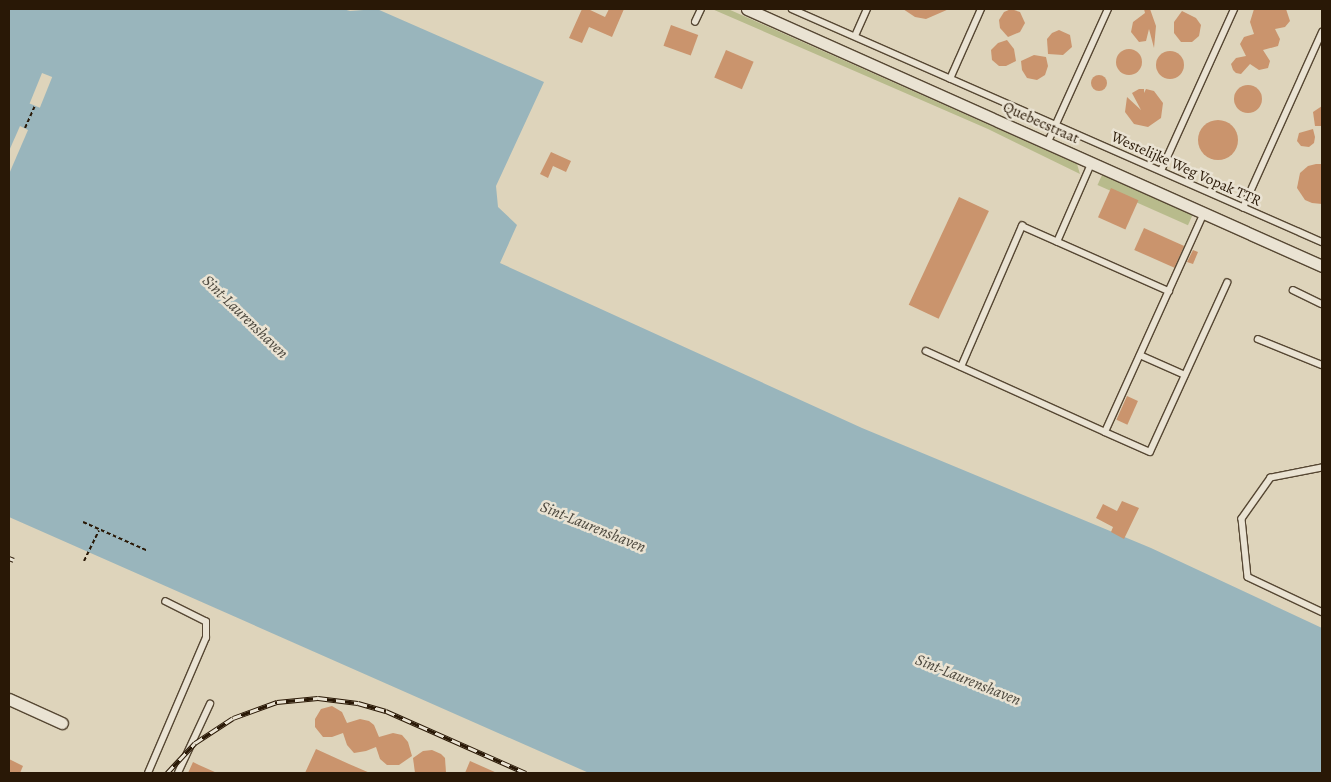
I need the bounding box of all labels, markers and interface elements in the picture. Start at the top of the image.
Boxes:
street label: Quebecstraat [1000,98,1082,148]
street label: Westelijke Weg Vopak TTR [1108,128,1264,210]
water label: Sint-Laurenshaven [198,271,292,363]
water label: Sint-Laurenshaven [537,497,649,557]
water label: Sint-Laurenshaven [912,650,1024,710]

